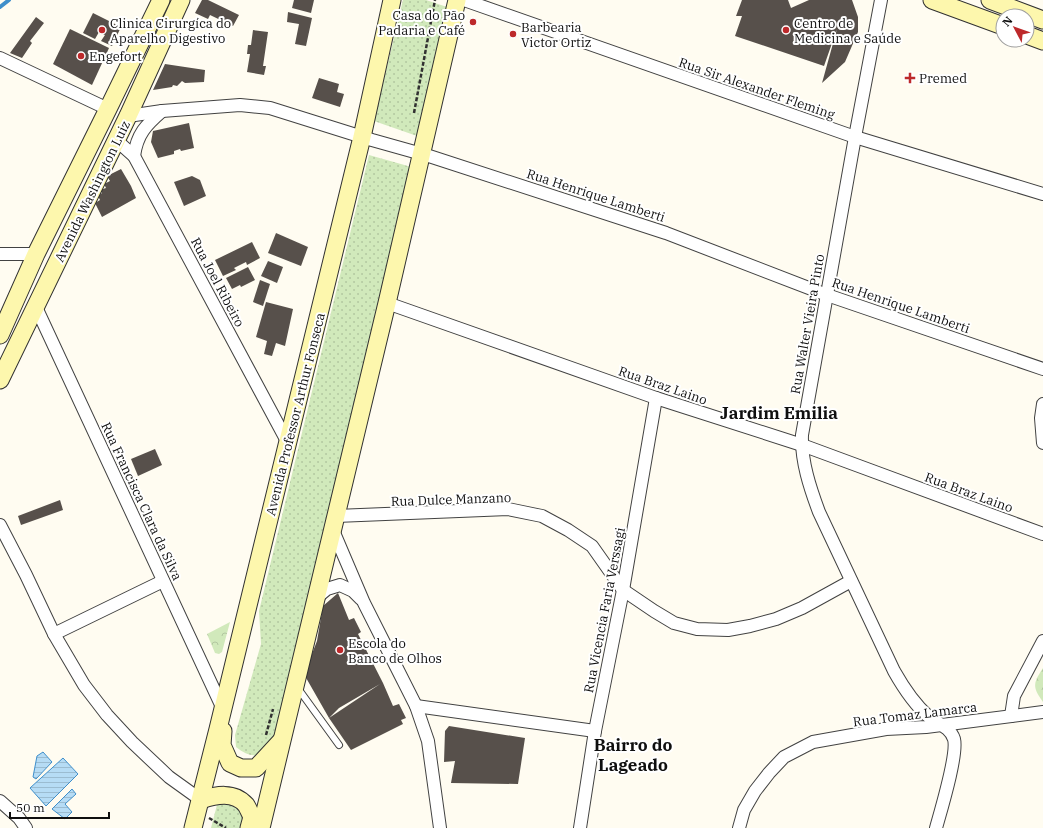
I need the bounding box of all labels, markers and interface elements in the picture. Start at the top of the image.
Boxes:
place label: Casa do Pão Padaria e Café [378,7,465,39]
north arrow [995,8,1035,48]
text: N [999,13,1016,29]
place label: Clinica Cirurgíca do Aparelho Digestivo [110,15,231,47]
place label: Centro de Medicina e Saúde [794,15,901,47]
marker: Casa do Pão Padaria e Café [468,17,478,27]
place label: Barbearia Victor Ortiz [521,19,591,51]
marker: Clinica Cirurgíca do Aparelho Digestivo [97,25,107,35]
marker: Centro de Medicina e Saúde [781,25,791,35]
marker: Barbearia Victor Ortiz [508,29,518,39]
place label: Engefort [89,48,142,65]
marker: Engefort [76,51,86,61]
street label: Rua Sir Alexander Fleming [676,54,837,123]
place label: Premed [919,70,967,87]
marker: Premed [904,72,916,84]
street label: Avenida Washington Luiz [51,118,134,265]
street label: Rua Henrique Lamberti [524,165,667,226]
street label: Rua Joel Ribeiro [187,235,248,330]
street label: Rua Walter Vieira Pinto [787,253,828,395]
street label: Rua Henrique Lamberti [830,274,972,337]
street label: Avenida Professor Arthur Fonseca [262,311,329,517]
street label: Rua Braz Laino [616,362,709,409]
district label: Jardim Emilia [720,402,838,424]
street label: Rua Francisca Clara da Silva [97,419,186,583]
street label: Rua Braz Laino [922,469,1015,516]
street label: Rua Dulce Manzano [390,489,512,510]
street label: Rua Vicencia Faria Verssagi [580,526,629,694]
place label: Escola do Banco de Olhos [348,635,442,667]
marker: Escola do Banco de Olhos [335,645,345,655]
street label: Rua Tomaz Lamarca [852,698,978,731]
district label: Bairro do Lageado [594,734,672,776]
scale bar [10,794,109,820]
text: 50 m [16,800,45,815]

